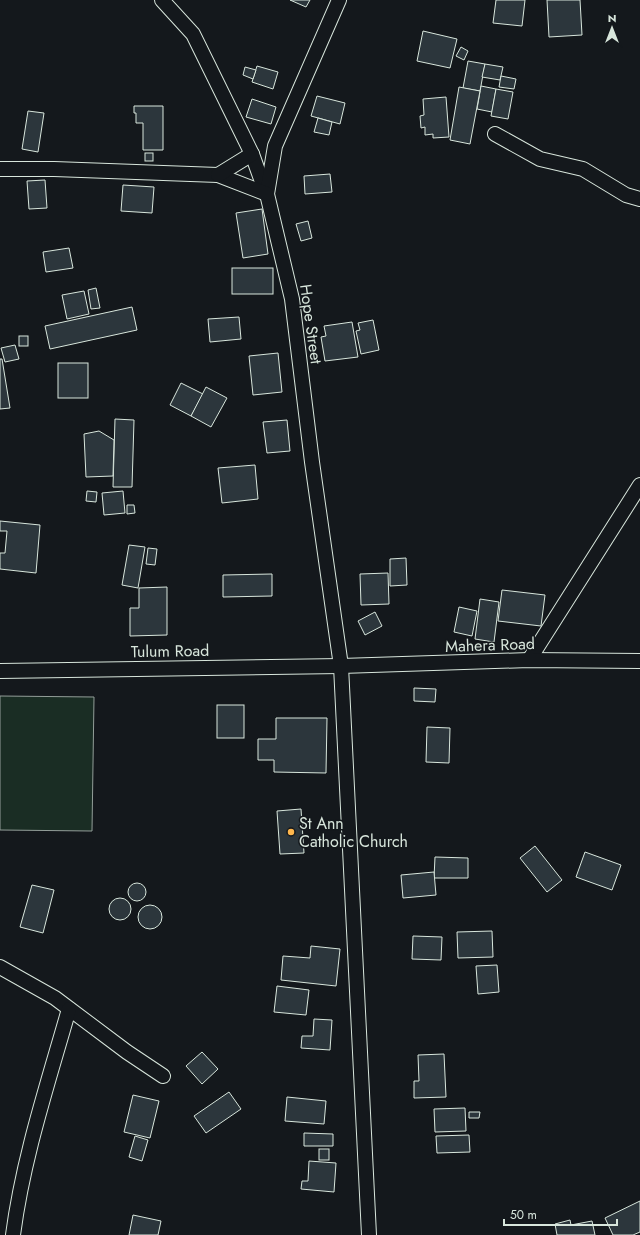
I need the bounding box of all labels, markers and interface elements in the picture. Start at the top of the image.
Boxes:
north arrow [592,8,632,48]
text: N [608,10,616,26]
street label: Hope Street [294,283,328,366]
street label: Mahera Road [445,632,535,658]
street label: Tulum Road [131,639,209,663]
place label: St Ann Catholic Church [299,812,408,853]
marker: St Ann Catholic Church [286,827,296,837]
scale bar [504,1201,617,1227]
text: 50 m [510,1206,537,1224]

